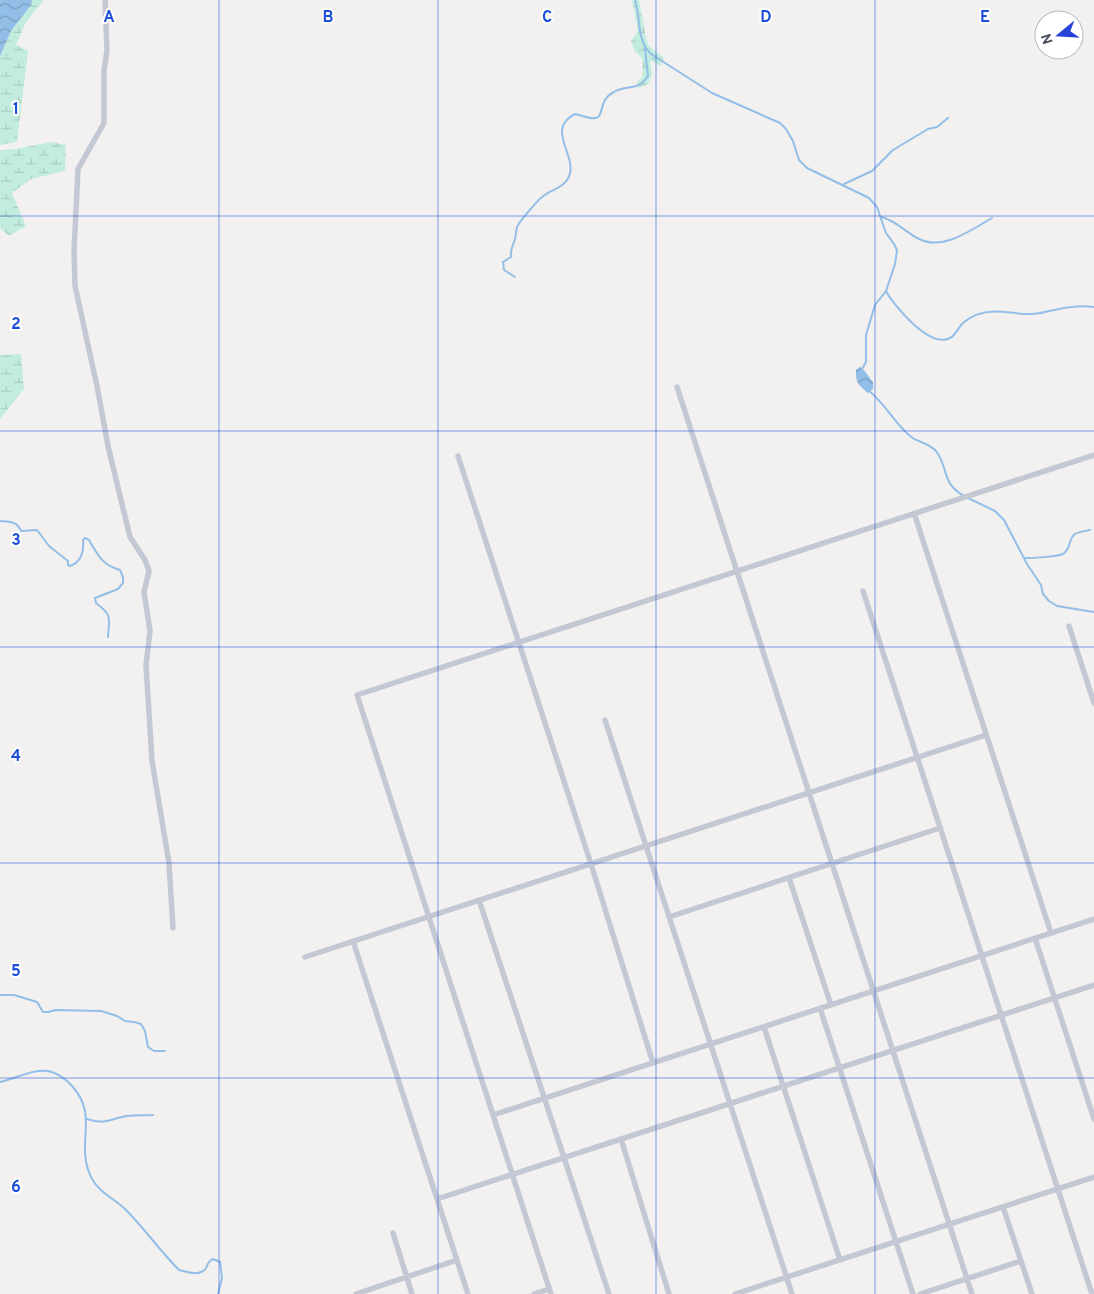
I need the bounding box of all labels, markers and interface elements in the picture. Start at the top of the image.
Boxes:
text: A [103,8,115,28]
text: B [322,8,334,28]
text: C [542,8,552,28]
text: D [760,8,772,28]
text: E [980,8,990,28]
north arrow [1034,10,1084,60]
text: N [1038,31,1058,46]
text: 1 [13,100,19,120]
text: 2 [11,315,21,335]
text: 3 [11,531,21,551]
text: 4 [11,747,21,767]
text: 5 [11,962,21,982]
text: 6 [11,1178,21,1198]

